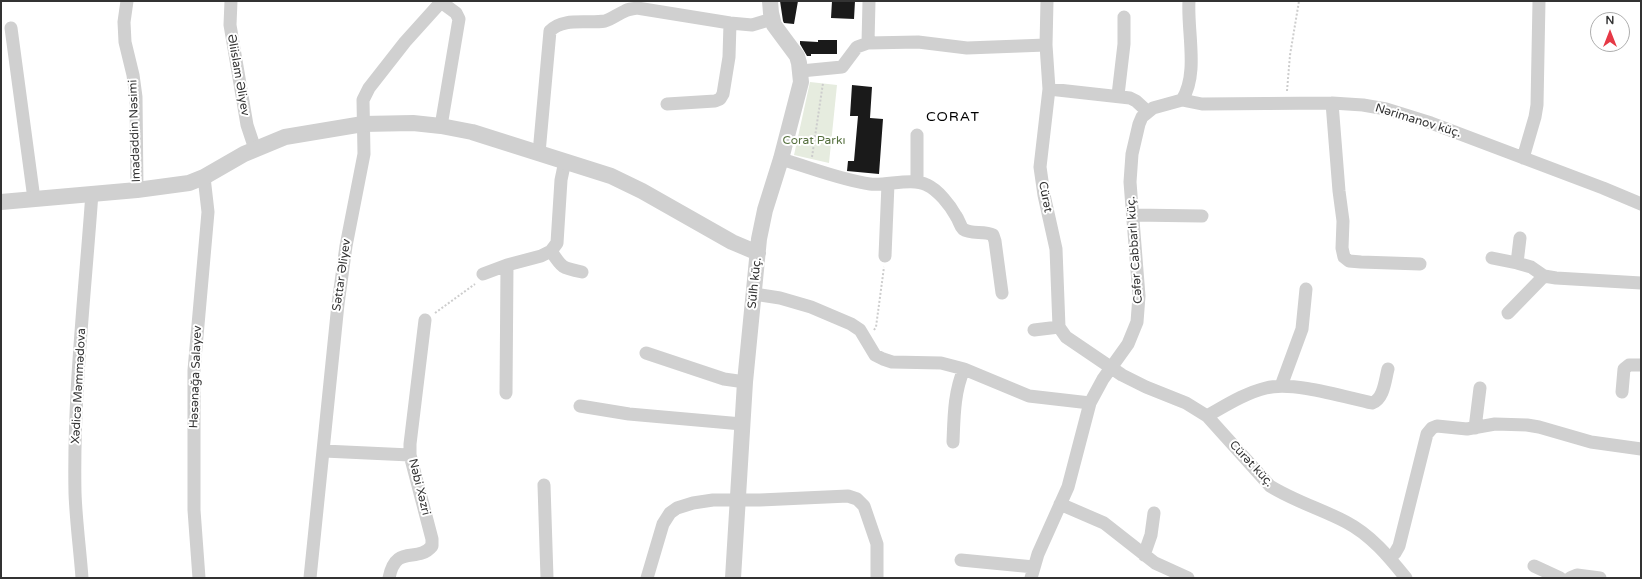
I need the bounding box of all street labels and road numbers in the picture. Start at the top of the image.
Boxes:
street label: Əliislam Əliyev [224,33,252,117]
street label: Imadəddin Nəsimi [126,79,144,183]
street label: Nərimanov küç. [1373,101,1463,141]
street label: Cürət [1035,180,1055,214]
street label: Cəfər Cabbarlı küç. [1124,196,1146,304]
street label: Səttar Əliyev [330,238,354,312]
street label: Sülh küç. [745,257,765,309]
street label: Həsənağa Salayev [187,325,205,429]
street label: Xədicə Məmmədova [69,328,89,444]
street label: Cürət küç. [1226,438,1276,490]
street label: Nəbi Xəzri [405,457,433,517]

